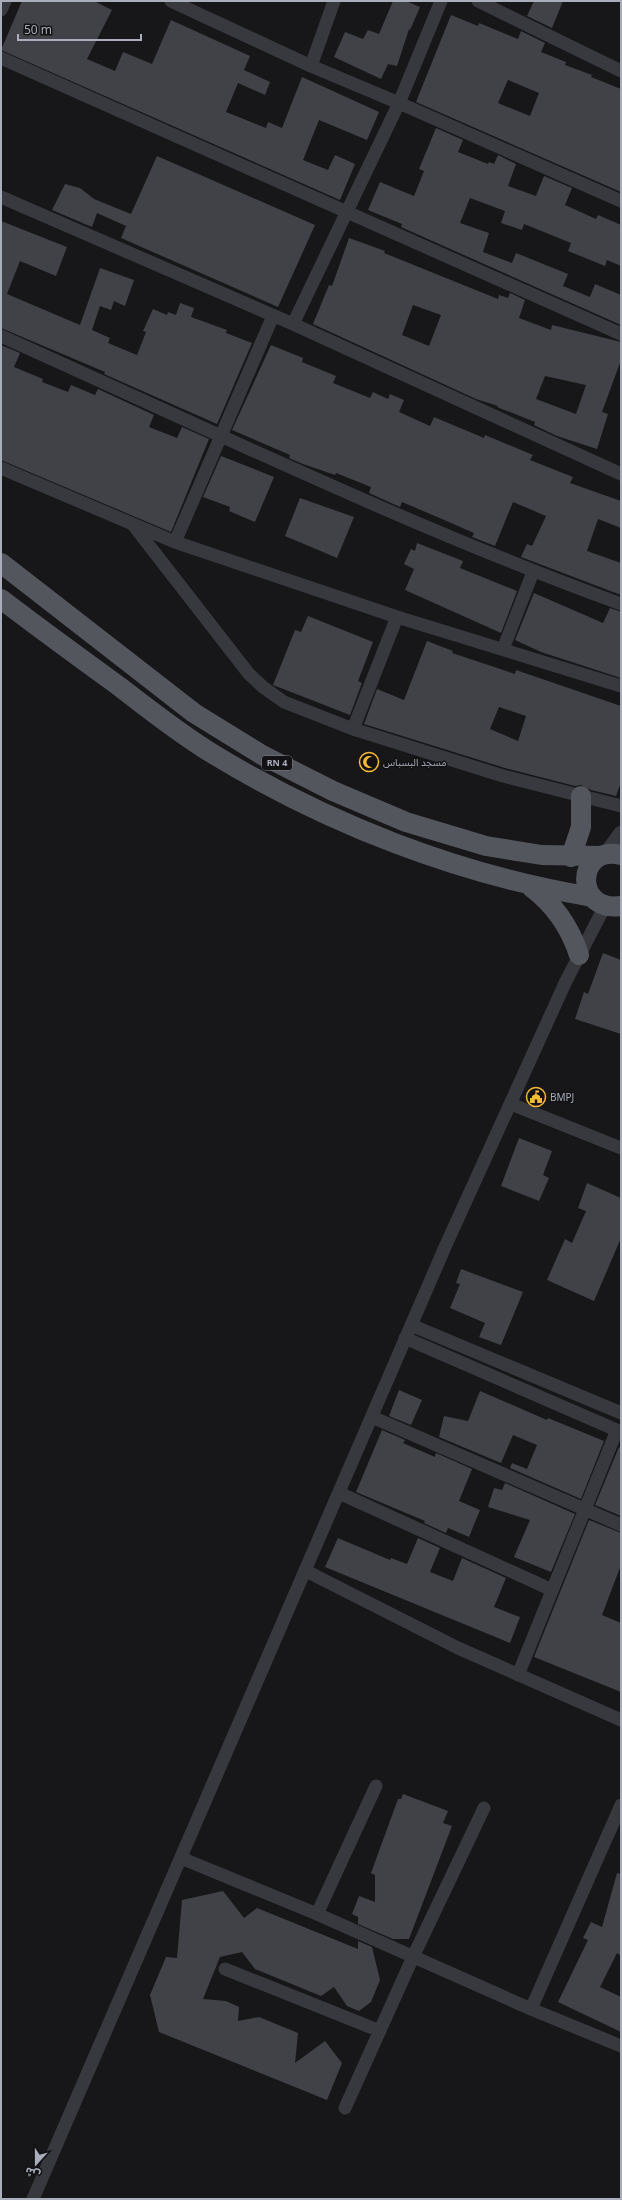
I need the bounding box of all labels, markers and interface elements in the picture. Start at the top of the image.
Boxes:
scale bar [18,16,141,42]
text: 50 m [24,21,52,38]
mosque icon: مسجد البسباس [358,751,380,773]
place label: مسجد البسباس [383,755,446,769]
road number: RN 4 [262,756,292,770]
public building icon: BMPJ [525,1086,547,1108]
place label: BMPJ [550,1090,574,1104]
north arrow [16,2144,56,2184]
text: ش [23,2164,42,2184]

